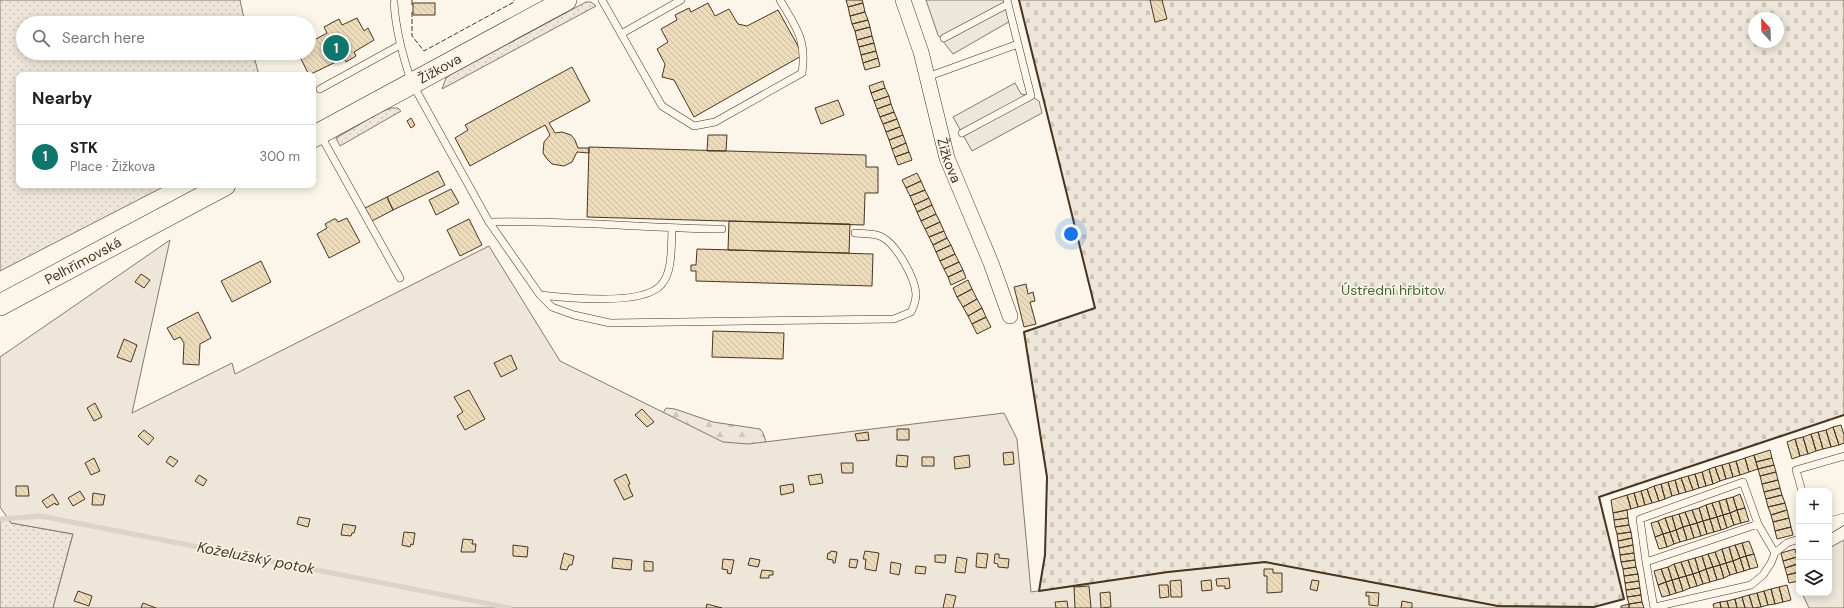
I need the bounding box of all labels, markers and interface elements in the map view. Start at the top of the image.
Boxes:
north arrow [1748,12,1784,48]
search box [16,16,316,60]
icon: search [30,27,52,49]
text: Search here [62,28,145,48]
pin: 1 [323,33,349,63]
street label: Žižkova [415,49,464,87]
text: Nearby [32,87,92,109]
street label: Žižkova [933,136,965,186]
text: STK [70,138,98,158]
text: 1 [43,148,47,165]
text: 300 m [259,148,300,165]
text: Place · Žižkova [70,158,155,175]
your location [1061,224,1081,244]
street label: Pelhřimovská [41,233,124,289]
park label: Ústřední hřbitov [1341,281,1446,299]
map controls [1796,488,1832,596]
button: + [1796,488,1832,524]
button: − [1796,524,1832,560]
water label: Koželužský potok [195,537,317,579]
button: layers [1796,560,1832,596]

